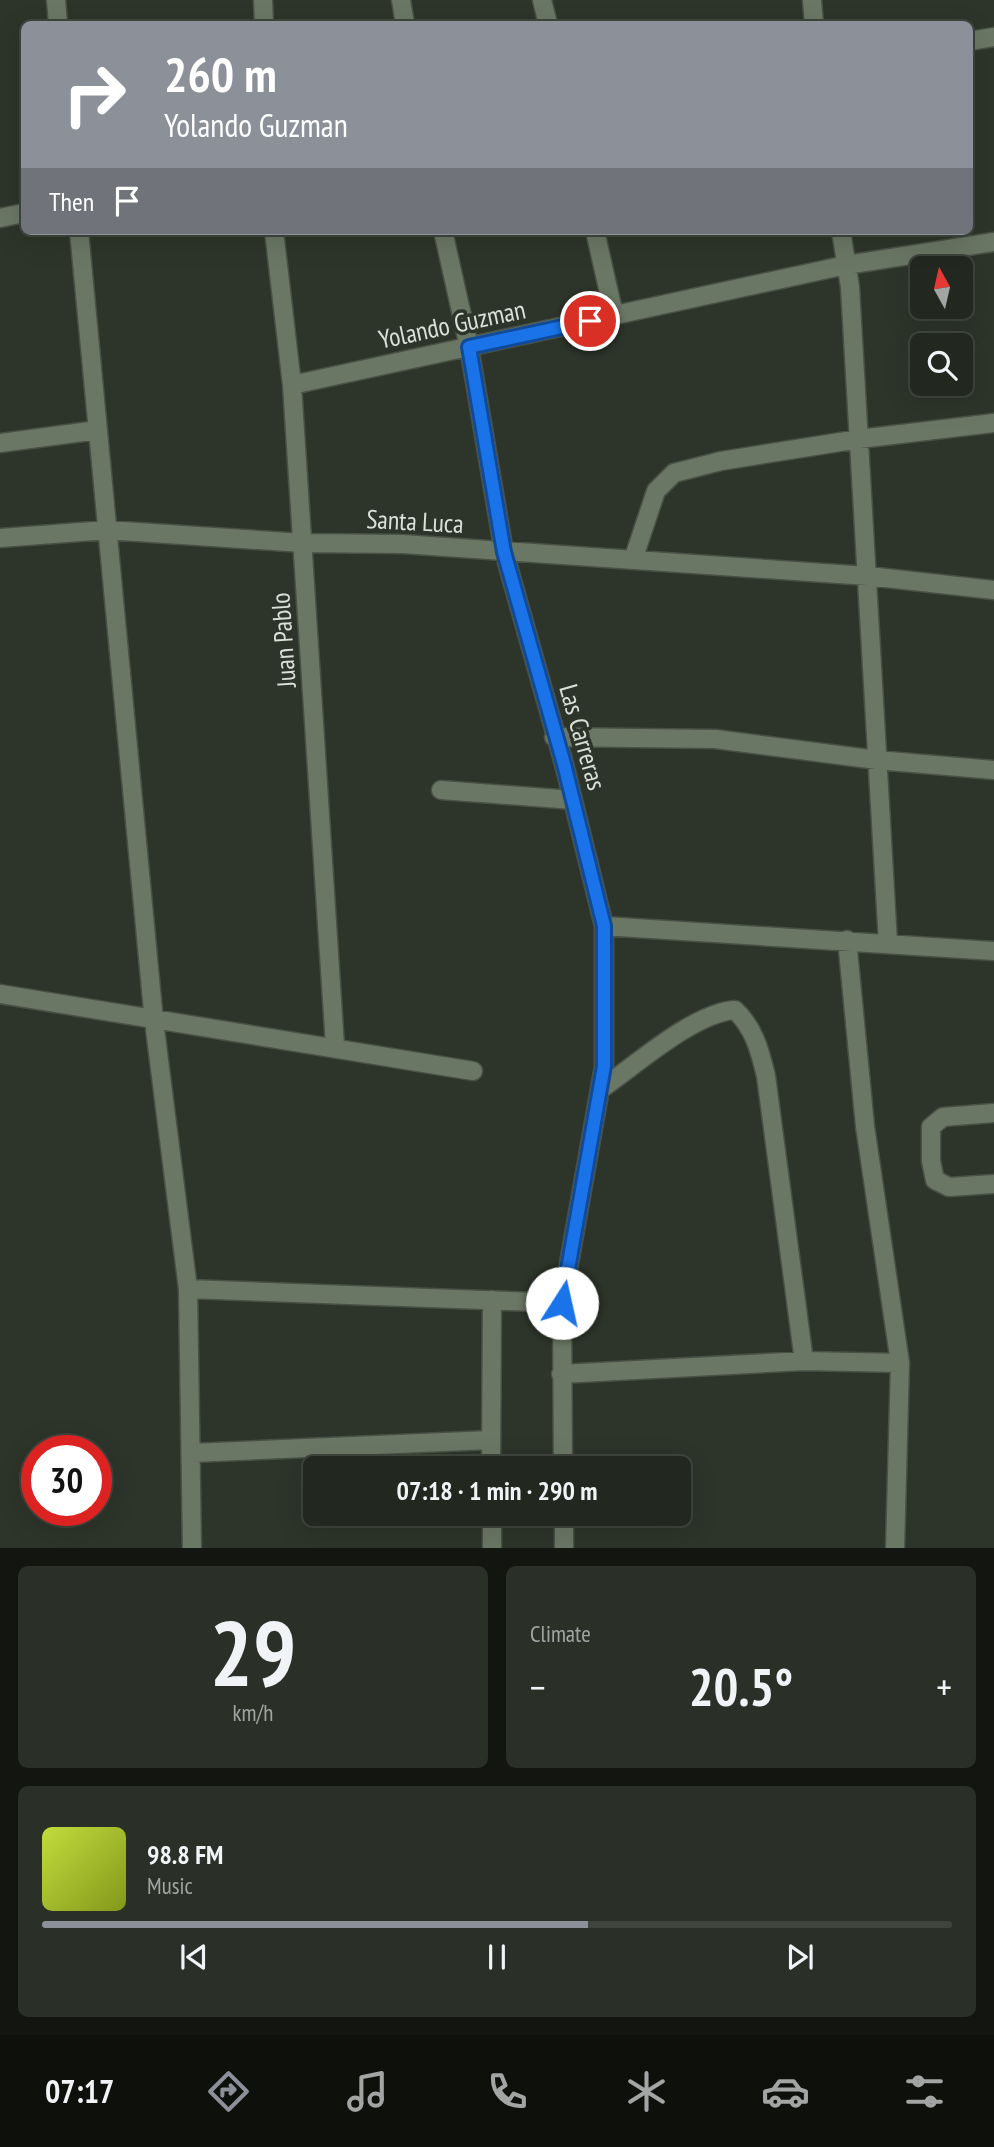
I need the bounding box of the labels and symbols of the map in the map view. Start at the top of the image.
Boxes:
north arrow [910,256,973,318]
pin [560,291,620,351]
street label: Yolando Guzman [376,292,528,356]
street label: Santa Luca [366,502,464,540]
street label: Juan Pablo [263,592,303,689]
street label: Las Carreras [552,680,614,794]
position arrow [525,1266,599,1340]
speed limit sign: 30 [21,1435,112,1526]

